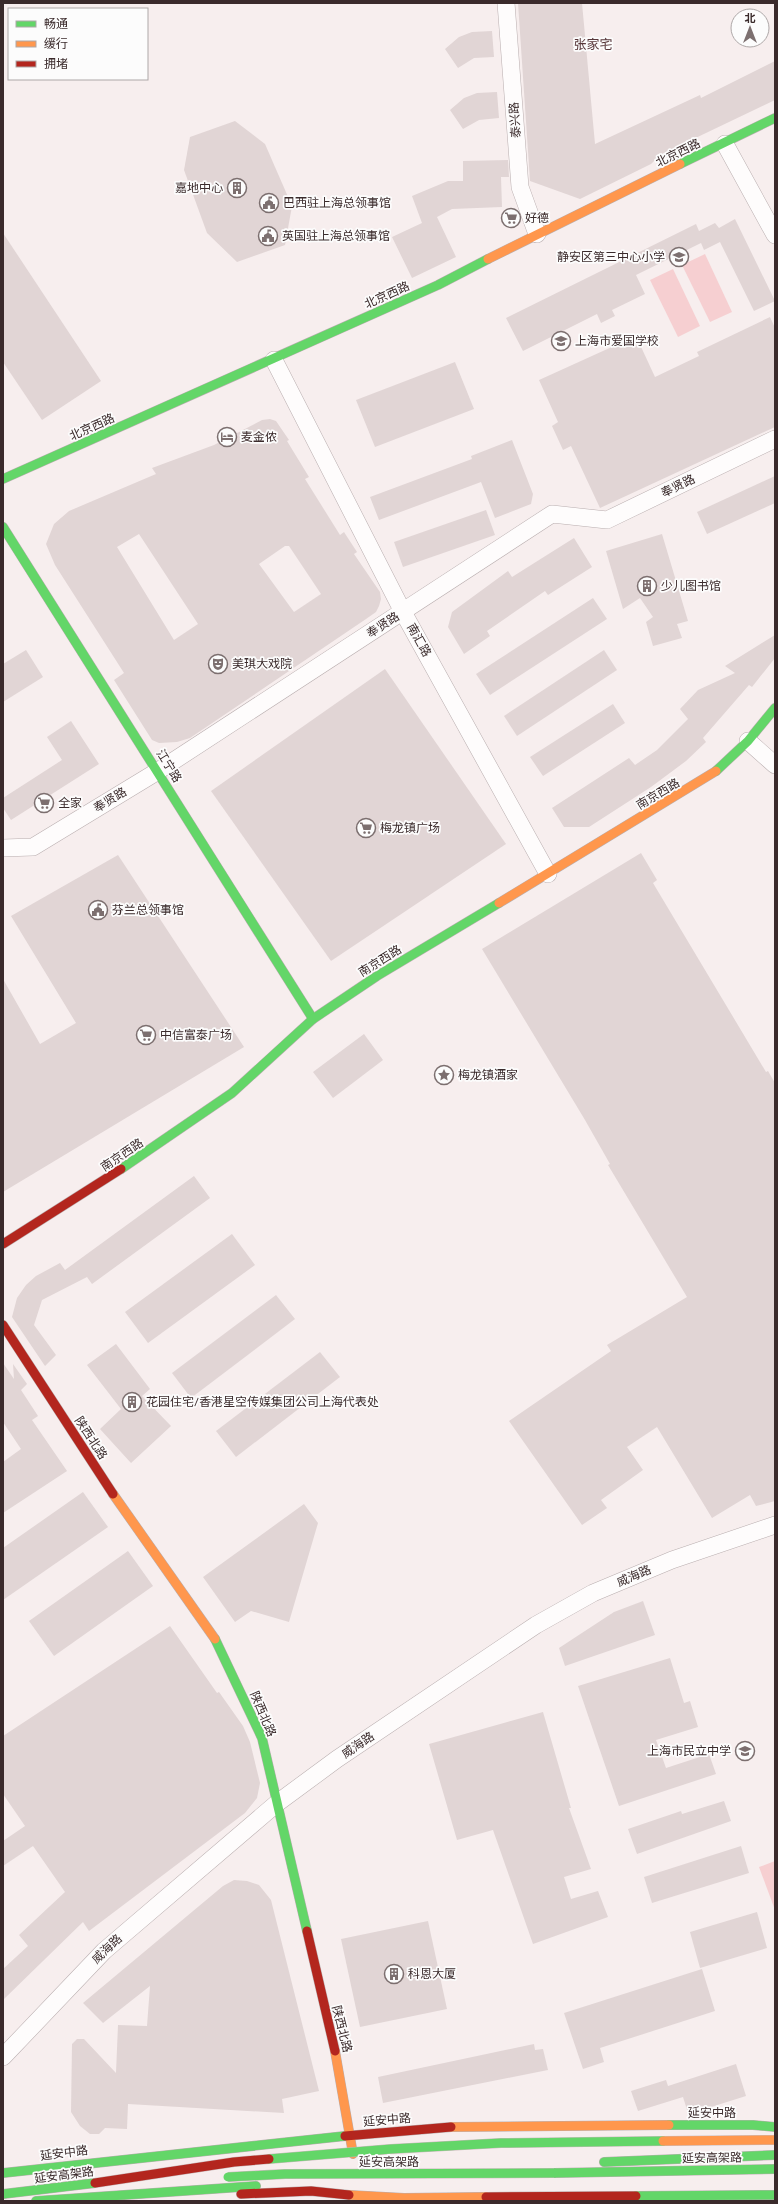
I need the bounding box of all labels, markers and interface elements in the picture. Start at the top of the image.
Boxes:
legend [8,8,148,80]
north arrow [730,8,770,48]
text: 北 [745,10,756,26]
text: 畅通 [44,14,68,33]
text: 缓行 [44,34,68,53]
district label: 张家宅 [573,34,613,54]
text: 拥堵 [44,54,68,73]
street label: 泰兴路 [504,101,525,139]
street label: 北京西路 [652,133,704,172]
building icon: 嘉地中心 [226,177,248,199]
place label: 嘉地中心 [175,178,223,197]
public building icon: 巴西驻上海总领事馆 [258,192,280,214]
place label: 巴西驻上海总领事馆 [283,193,391,212]
supermarket icon: 好德 [500,207,522,229]
place label: 好德 [525,208,549,227]
public building icon: 英国驻上海总领事馆 [257,225,279,247]
place label: 英国驻上海总领事馆 [282,226,390,245]
school or university icon: 静安区第三中心小学 [668,246,690,268]
place label: 静安区第三中心小学 [557,247,665,266]
street label: 北京西路 [361,276,413,313]
school or university icon: 上海市爱国学校 [550,330,572,352]
place label: 上海市爱国学校 [575,331,659,350]
street label: 北京西路 [66,408,118,445]
hotel icon: 麦金侬 [216,426,238,448]
place label: 麦金侬 [241,427,277,446]
street label: 奉贤路 [657,469,698,502]
building icon: 少儿图书馆 [636,575,658,597]
place label: 少儿图书馆 [661,576,721,595]
street label: 奉贤路 [362,607,403,642]
street label: 南汇路 [402,619,436,660]
theatre icon: 美琪大戏院 [207,653,229,675]
place label: 美琪大戏院 [232,654,292,673]
street label: 江宁路 [152,745,187,786]
street label: 南京西路 [632,773,683,814]
street label: 奉贤路 [89,782,130,817]
supermarket icon: 全家 [33,792,55,814]
place label: 全家 [58,793,82,812]
supermarket icon: 梅龙镇广场 [355,817,377,839]
place label: 梅龙镇广场 [380,818,440,837]
public building icon: 芬兰总领事馆 [87,899,109,921]
place label: 芬兰总领事馆 [112,900,184,919]
street label: 南京西路 [354,940,405,981]
supermarket icon: 中信富泰广场 [135,1024,157,1046]
place label: 中信富泰广场 [160,1025,232,1044]
place icon: 梅龙镇酒家 [433,1064,455,1086]
place label: 梅龙镇酒家 [458,1065,518,1084]
street label: 南京西路 [97,1133,147,1176]
building icon: 花园住宅/香港星空传媒集团公司上海代表处 [121,1391,143,1413]
place label: 花园住宅/香港星空传媒集团公司上海代表处 [146,1392,379,1411]
street label: 陕西北路 [70,1412,112,1463]
street label: 威海路 [614,1560,654,1591]
street label: 陕西北路 [245,1688,282,1740]
street label: 威海路 [337,1727,378,1763]
school or university icon: 上海市民立中学 [734,1740,756,1762]
place label: 上海市民立中学 [647,1741,731,1760]
street label: 威海路 [87,1929,126,1968]
building icon: 科恩大厦 [383,1963,405,1985]
place label: 科恩大厦 [408,1964,456,1983]
street label: 陕西北路 [327,2003,358,2054]
street label: 延安中路 [688,2103,736,2122]
street label: 延安中路 [362,2108,412,2131]
street label: 延安中路 [39,2140,89,2165]
street label: 延安高架路 [682,2147,742,2168]
street label: 延安高架路 [359,2152,419,2171]
street label: 延安高架路 [33,2161,95,2188]

